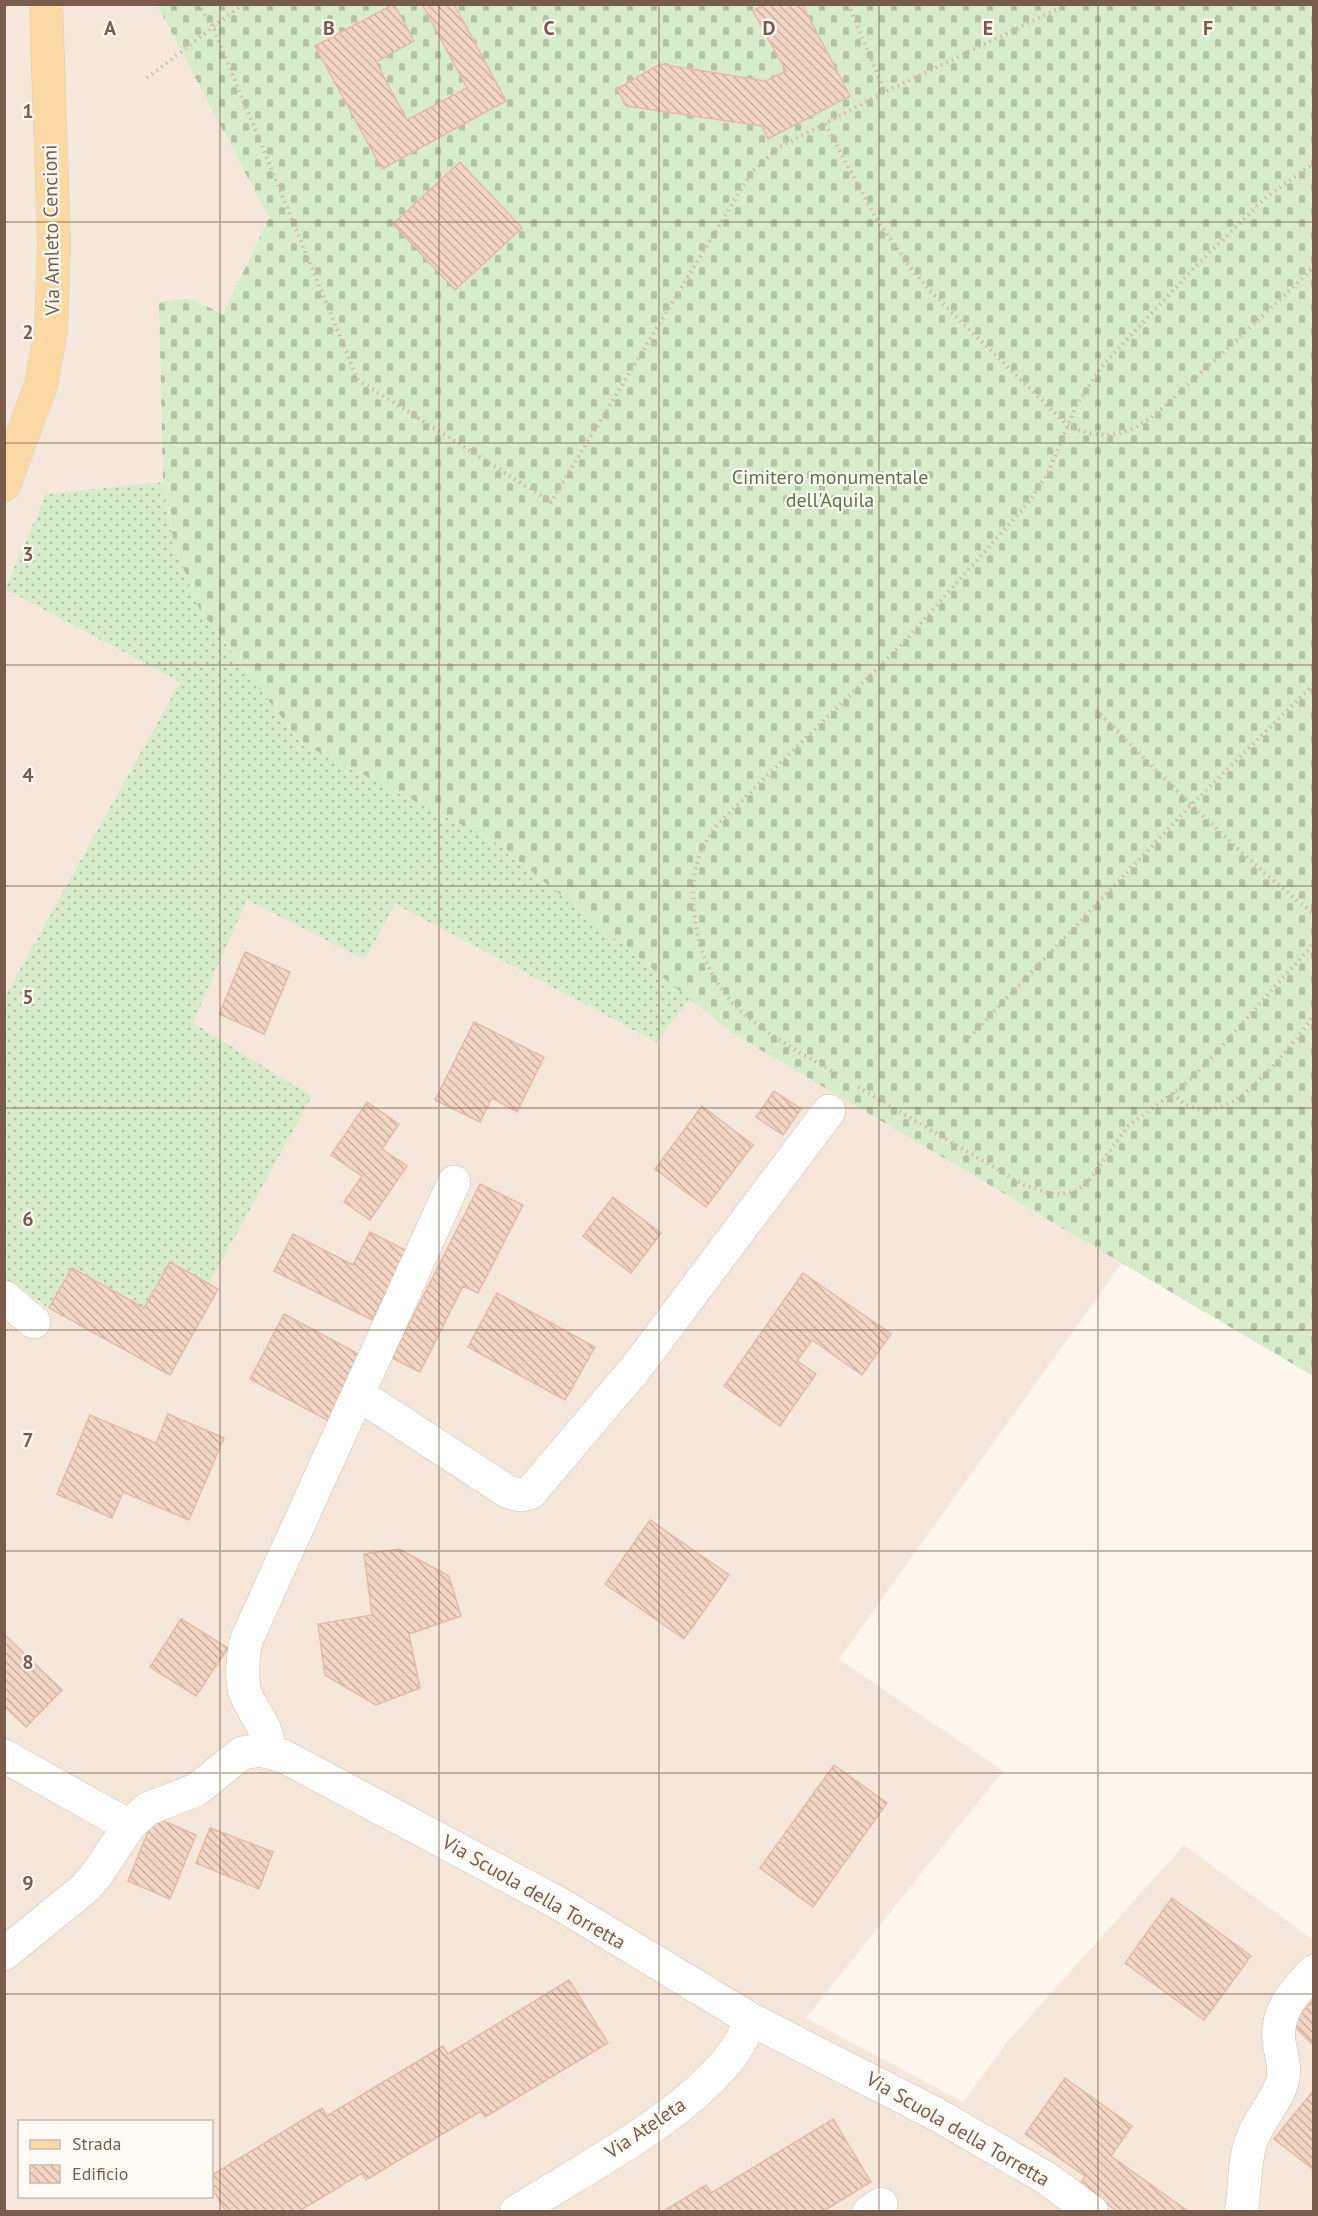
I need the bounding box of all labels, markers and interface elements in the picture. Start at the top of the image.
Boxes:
text: A [104,15,117,41]
text: B [323,15,335,41]
text: C [543,15,555,41]
text: D [763,15,776,41]
text: E [983,15,993,41]
text: F [1203,15,1213,41]
text: 1 [22,98,34,124]
street label: Via Amleto Cencioni [37,144,66,317]
text: 2 [22,319,34,345]
park label: Cimitero monumentale dell'Aquila [732,464,928,513]
text: 3 [22,541,34,567]
text: 4 [22,762,34,788]
text: 5 [22,984,34,1010]
text: 6 [22,1206,34,1232]
text: 7 [22,1427,34,1453]
text: 8 [22,1649,34,1675]
street label: Via Scuola della Torretta [437,1828,631,1955]
text: 9 [22,1870,34,1896]
street label: Via Scuola della Torretta [861,2065,1055,2192]
street label: Via Ateleta [599,2091,690,2165]
legend [18,2120,213,2198]
text: Strada [72,2132,121,2155]
text: Edificio [72,2162,128,2185]

